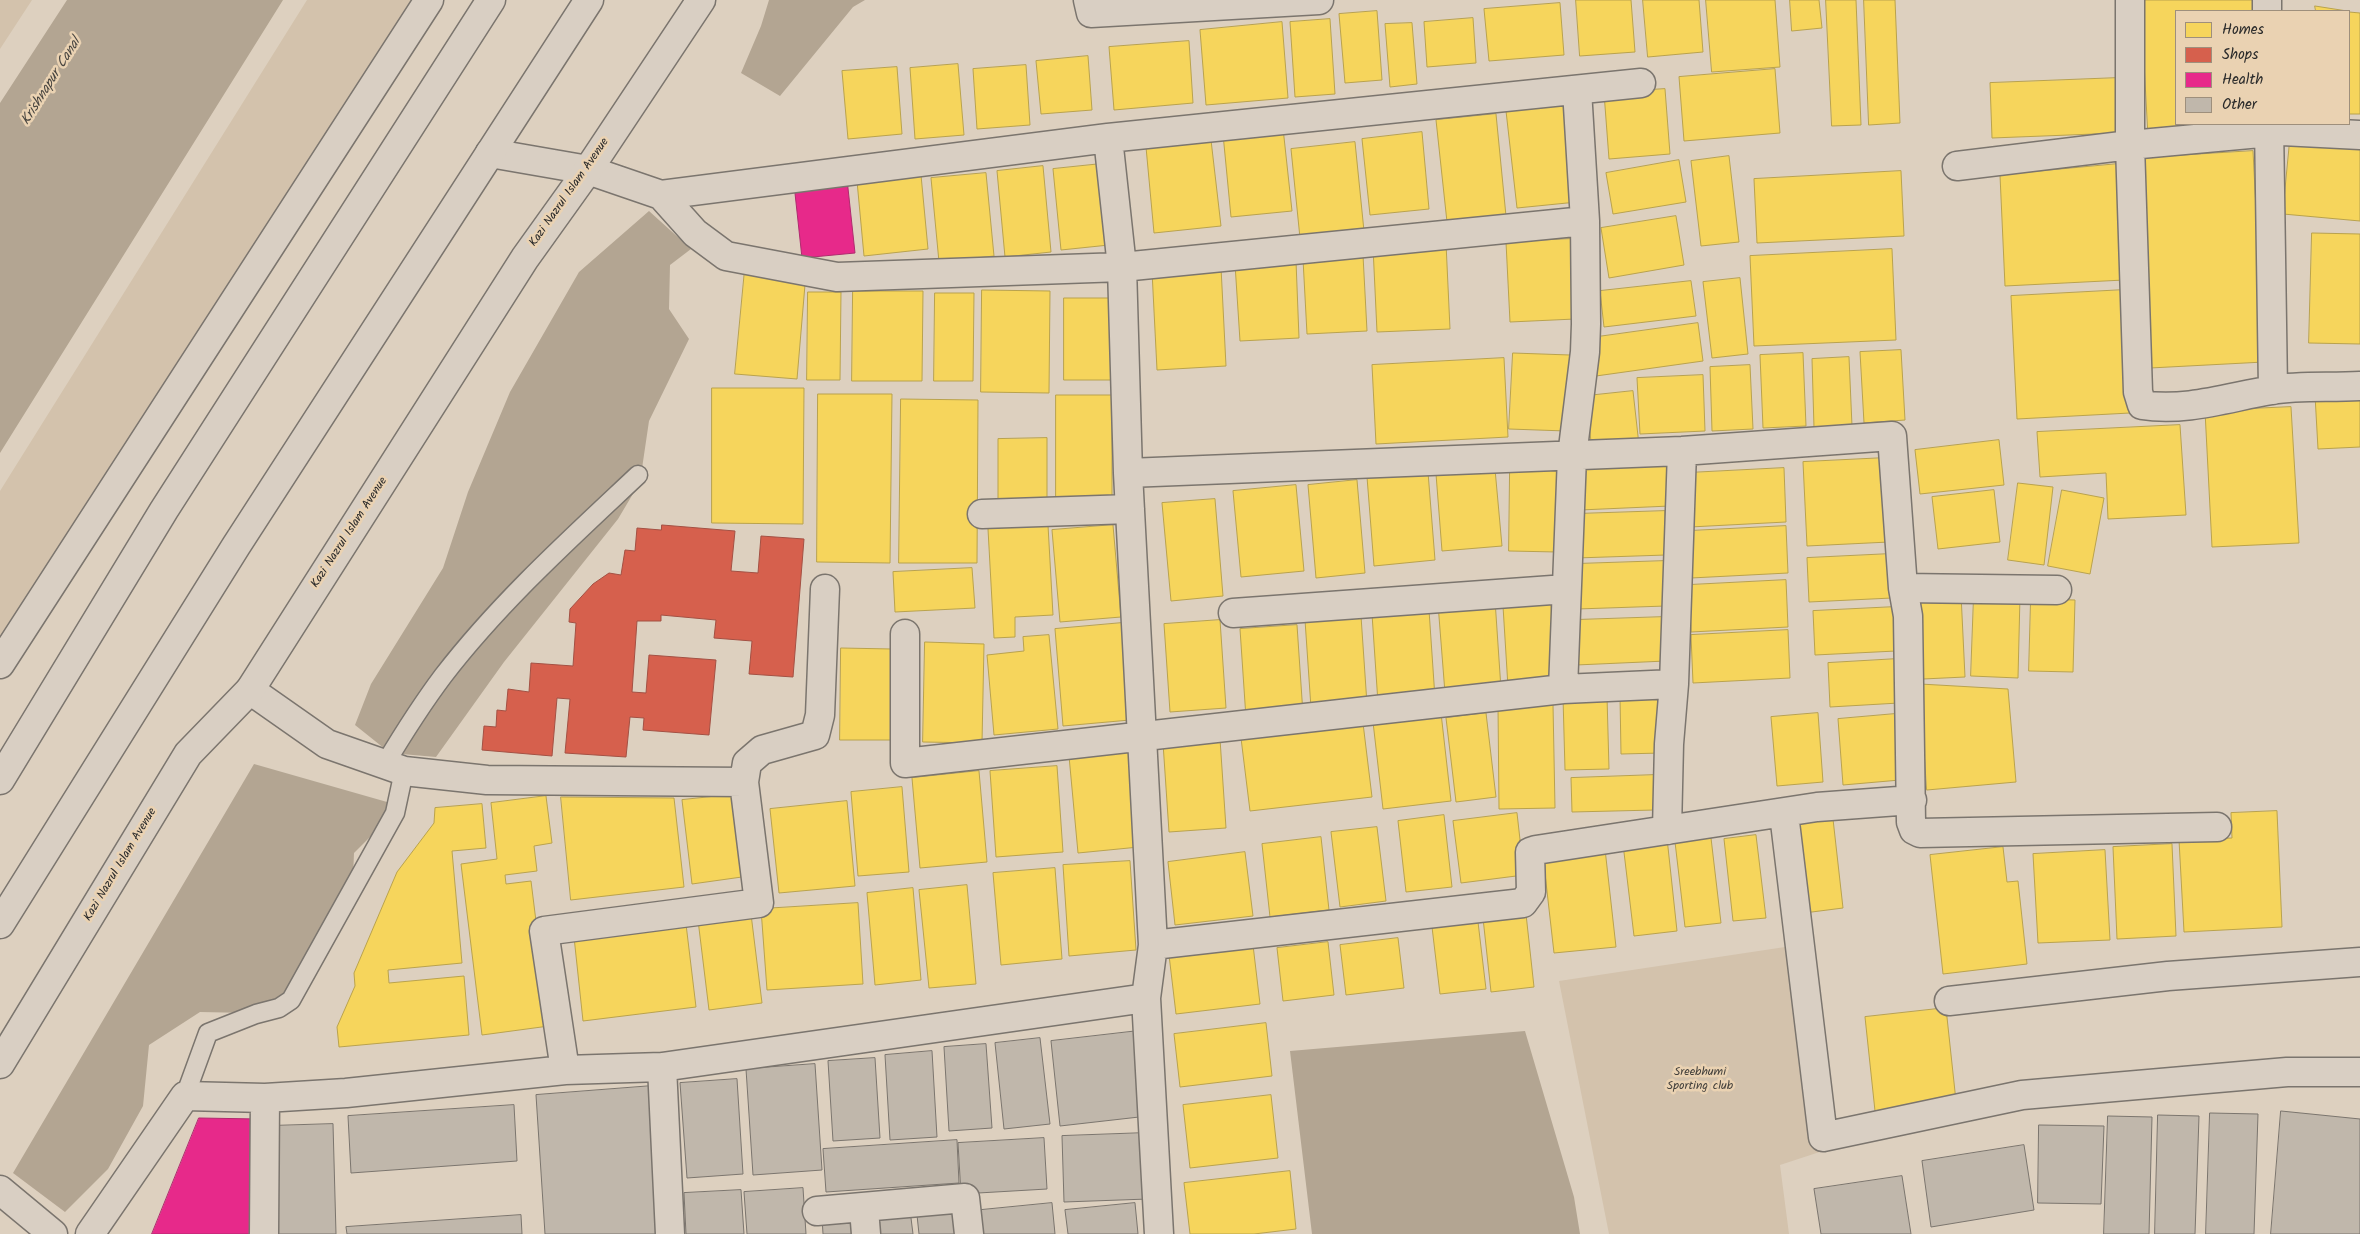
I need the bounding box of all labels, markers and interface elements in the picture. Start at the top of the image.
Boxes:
legend [2175,10,2350,125]
text: Homes [2222,18,2264,42]
water label: Krishnapur Canal [18,35,86,129]
text: Shops [2222,43,2258,67]
text: Health [2222,68,2263,92]
text: Other [2222,93,2257,117]
street label: Kazi Nazrul Islam Avenue [527,136,613,250]
street label: Kazi Nazrul Islam Avenue [309,475,391,591]
street label: Kazi Nazrul Islam Avenue [82,806,160,924]
park label: Sreebhumi Sporting club [1667,1066,1733,1094]

